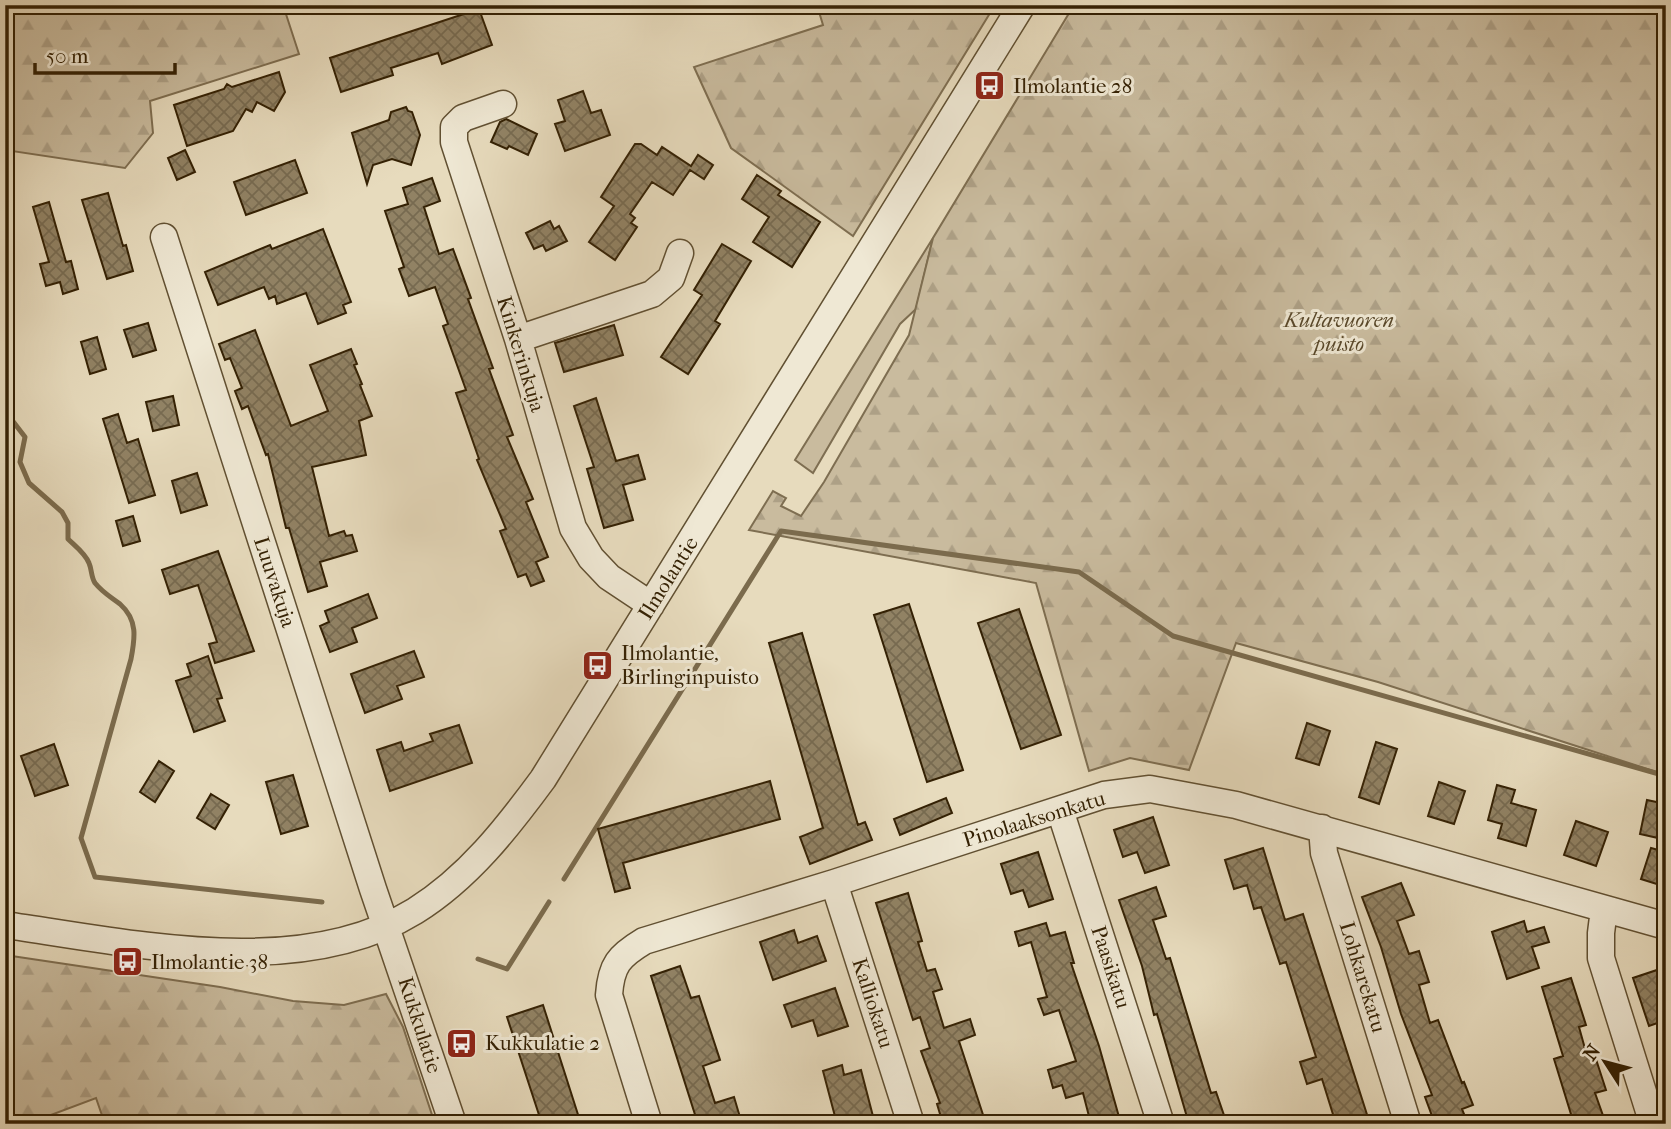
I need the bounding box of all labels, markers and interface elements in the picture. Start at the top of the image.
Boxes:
scale bar [35,32,175,76]
text: 50 m [46,44,89,68]
bus stop icon: Ilmolantie 28 [973,69,1007,103]
place label: Ilmolantie 28 [1013,74,1132,98]
street label: Kinkerinkuja [492,293,550,415]
park label: Kultavuoren puisto [1282,308,1394,356]
street label: Ilmolantie [633,532,703,624]
street label: Luuvakuja [249,534,301,631]
place label: Ilmolantie, Birlinginpuisto [621,641,759,689]
bus stop icon: Ilmolantie, Birlinginpuisto [581,648,615,682]
street label: Pinolaaksonkatu [960,786,1108,852]
street label: Lohkarekatu [1335,919,1391,1035]
street label: Paasikatu [1086,923,1136,1012]
bus stop icon: Ilmolantie 38 [111,945,145,979]
place label: Ilmolantie 38 [151,950,268,974]
street label: Kalliokatu [847,955,899,1051]
street label: Kukkulatie [393,974,447,1076]
bus stop icon: Kukkulatie 2 [445,1026,479,1060]
north arrow [1570,1028,1640,1098]
place label: Kukkulatie 2 [485,1031,600,1055]
text: N [1579,1040,1606,1065]

